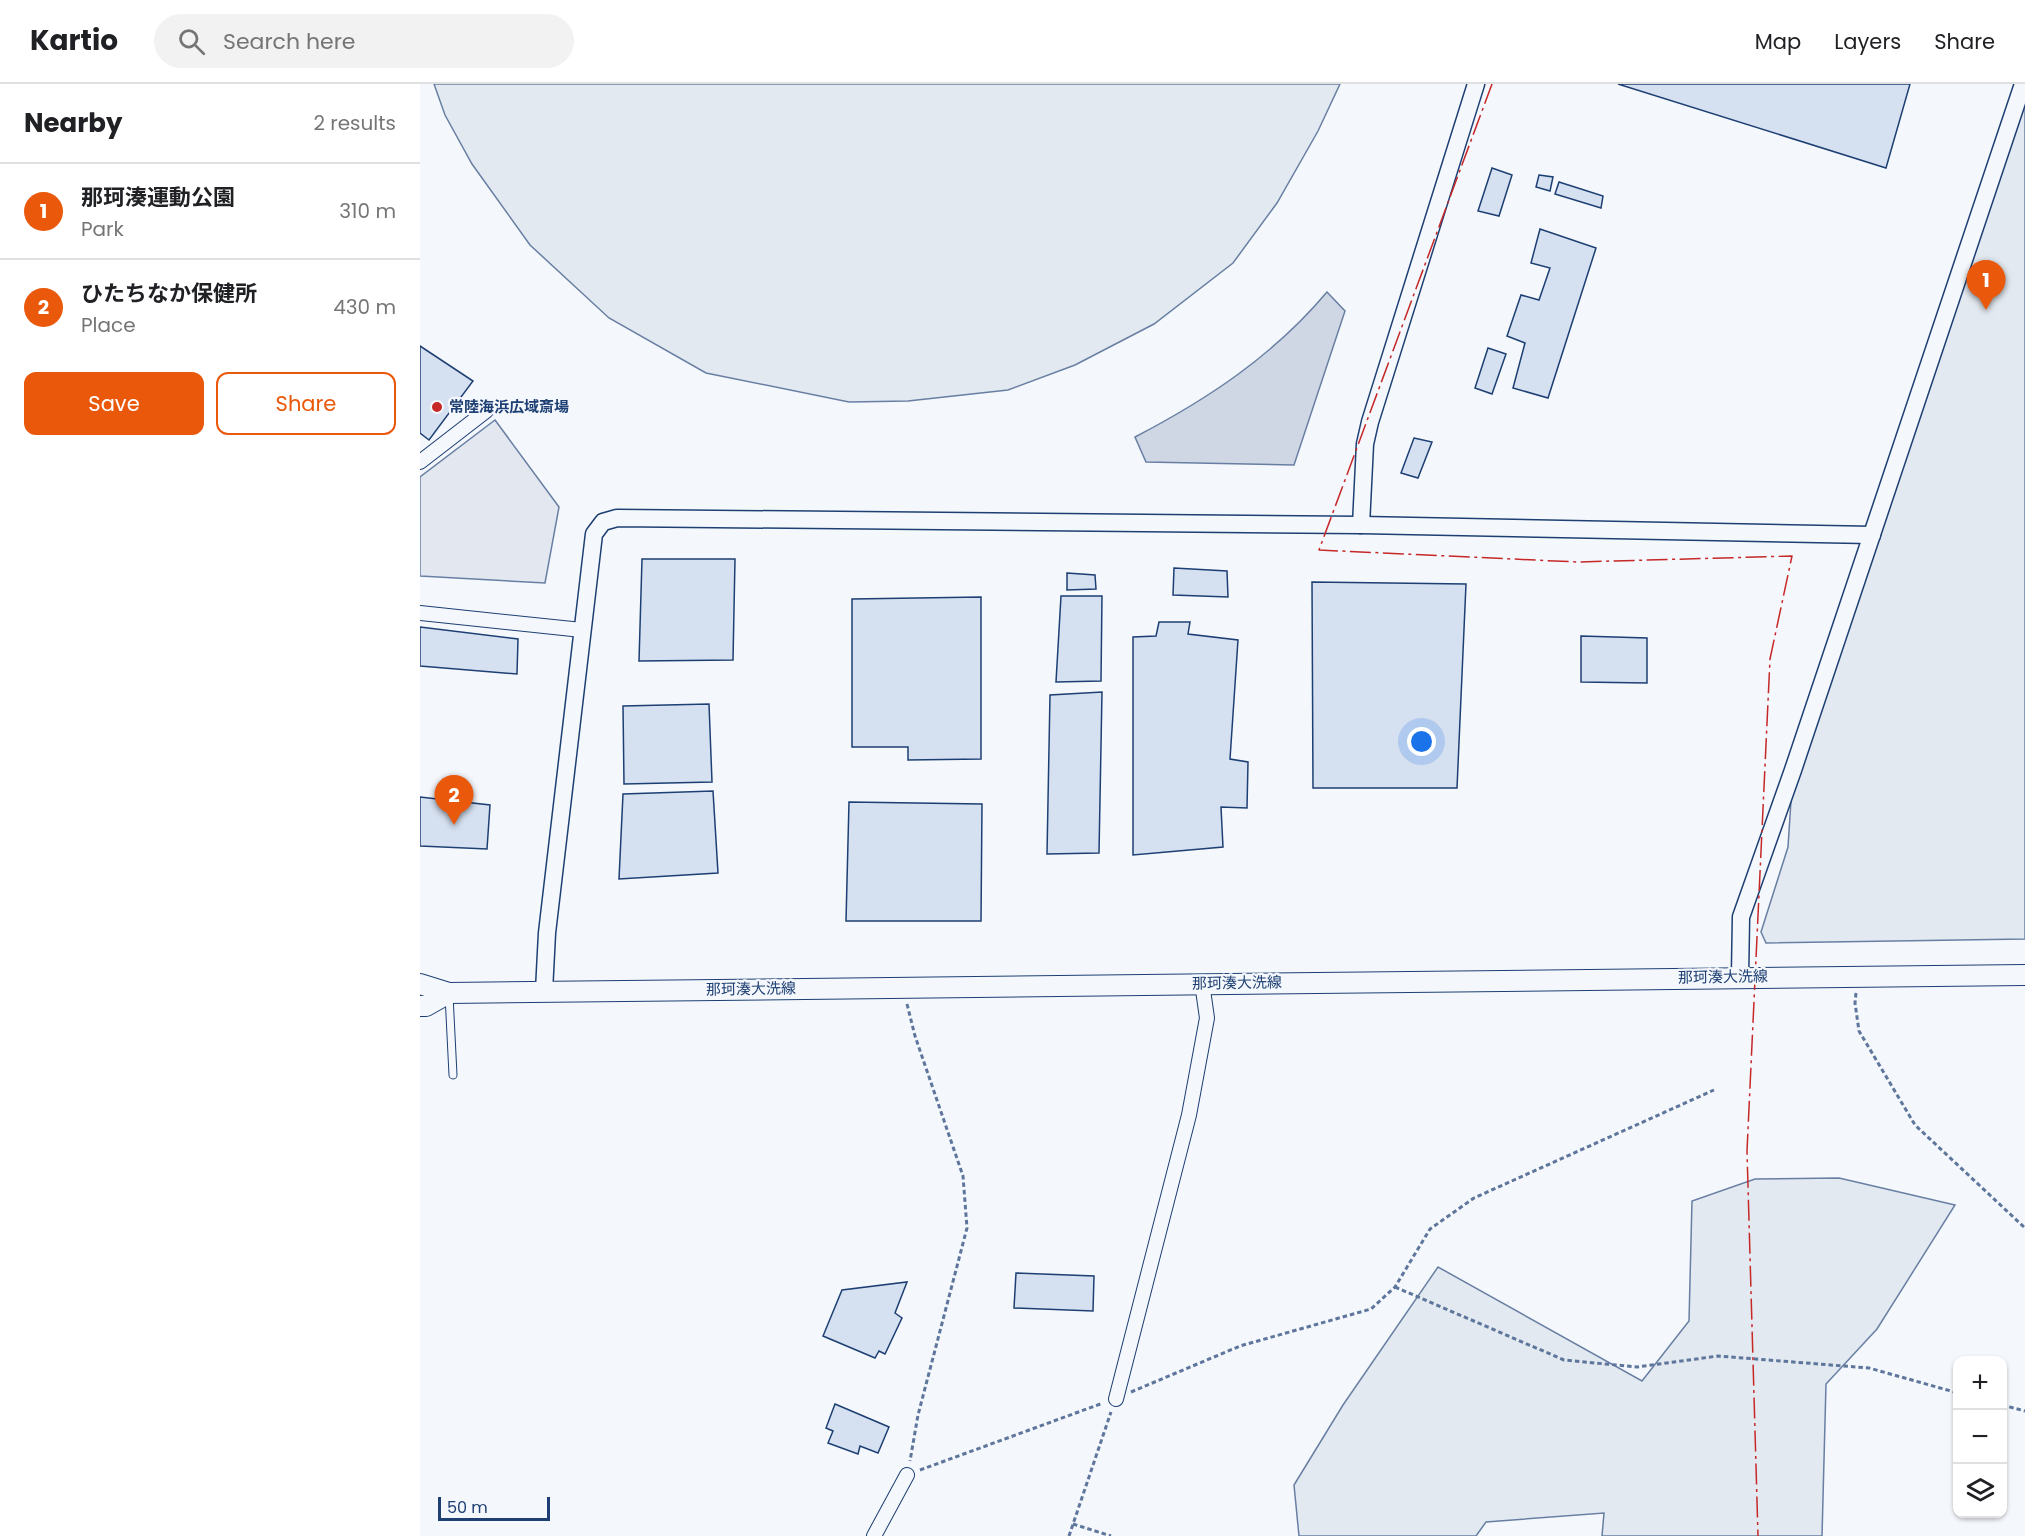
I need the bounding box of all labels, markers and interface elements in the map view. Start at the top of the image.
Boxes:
search box [154,14,574,68]
text: Kartio [30,21,118,60]
icon: search [175,25,208,58]
text: Search here [223,26,356,57]
text: Map [1755,27,1801,56]
text: Layers [1834,27,1901,56]
text: Share [1934,27,1995,56]
text: Nearby [24,105,122,141]
text: 2 results [313,109,396,137]
text: 那珂湊運動公園 [81,182,235,213]
text: 1 [40,197,47,225]
text: 310 m [339,197,396,225]
text: Park [81,215,124,243]
pin: 1 [1966,260,2006,310]
text: ひたちなか保健所 [81,278,257,309]
text: 2 [38,293,49,321]
text: 430 m [333,293,396,321]
text: Place [81,311,136,339]
button: Save [24,372,204,435]
button: Share [216,372,396,435]
place label: 常陸海浜広域斎場 [449,396,569,417]
marker: 常陸海浜広域斎場 [430,400,444,414]
your location [1407,727,1436,756]
pin: 2 [435,776,474,825]
street label: 那珂湊大洗線 [1678,965,1768,988]
street label: 那珂湊大洗線 [1192,971,1282,994]
street label: 那珂湊大洗線 [706,977,796,1000]
map controls [1953,1356,2007,1518]
button: + [1953,1356,2007,1410]
button: − [1953,1410,2007,1464]
button: layers [1953,1464,2007,1518]
scale bar [438,1494,550,1522]
text: 50 m [447,1496,488,1519]

